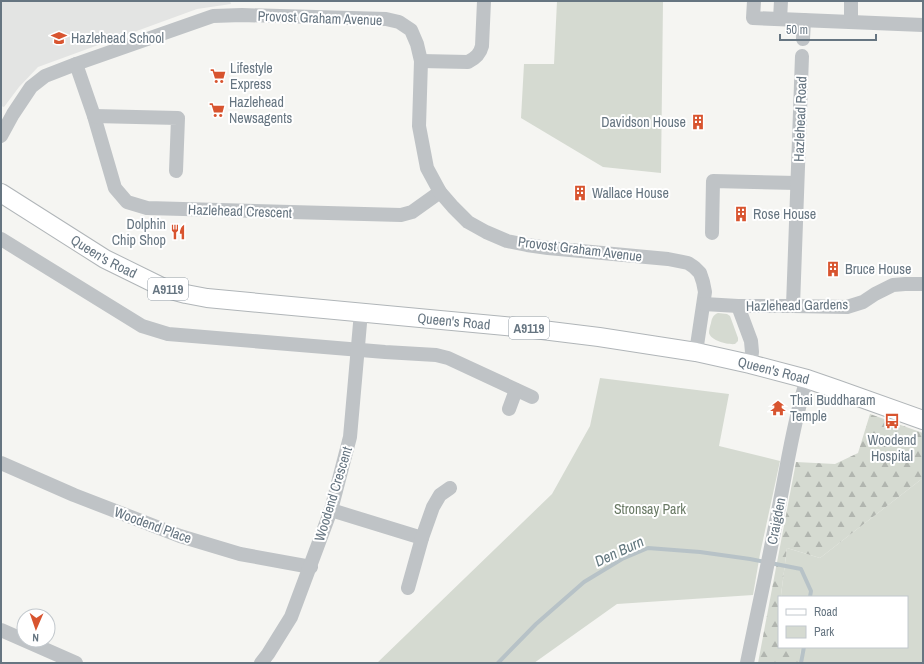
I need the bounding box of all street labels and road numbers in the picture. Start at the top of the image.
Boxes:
street label: Provost Graham Avenue [257,7,383,29]
street label: Hazlehead Road [790,76,810,162]
street label: Hazlehead Crescent [188,200,292,222]
street label: Queen's Road [67,231,140,282]
street label: Provost Graham Avenue [517,232,643,266]
road number: A9119 [148,278,188,300]
street label: Hazlehead Gardens [746,295,848,315]
street label: Queen's Road [417,309,491,334]
road number: A9119 [509,317,549,339]
street label: Queen's Road [736,353,811,388]
street label: Woodend Crescent [310,444,356,544]
street label: Craigden [763,496,789,546]
street label: Woodend Place [112,503,194,547]

